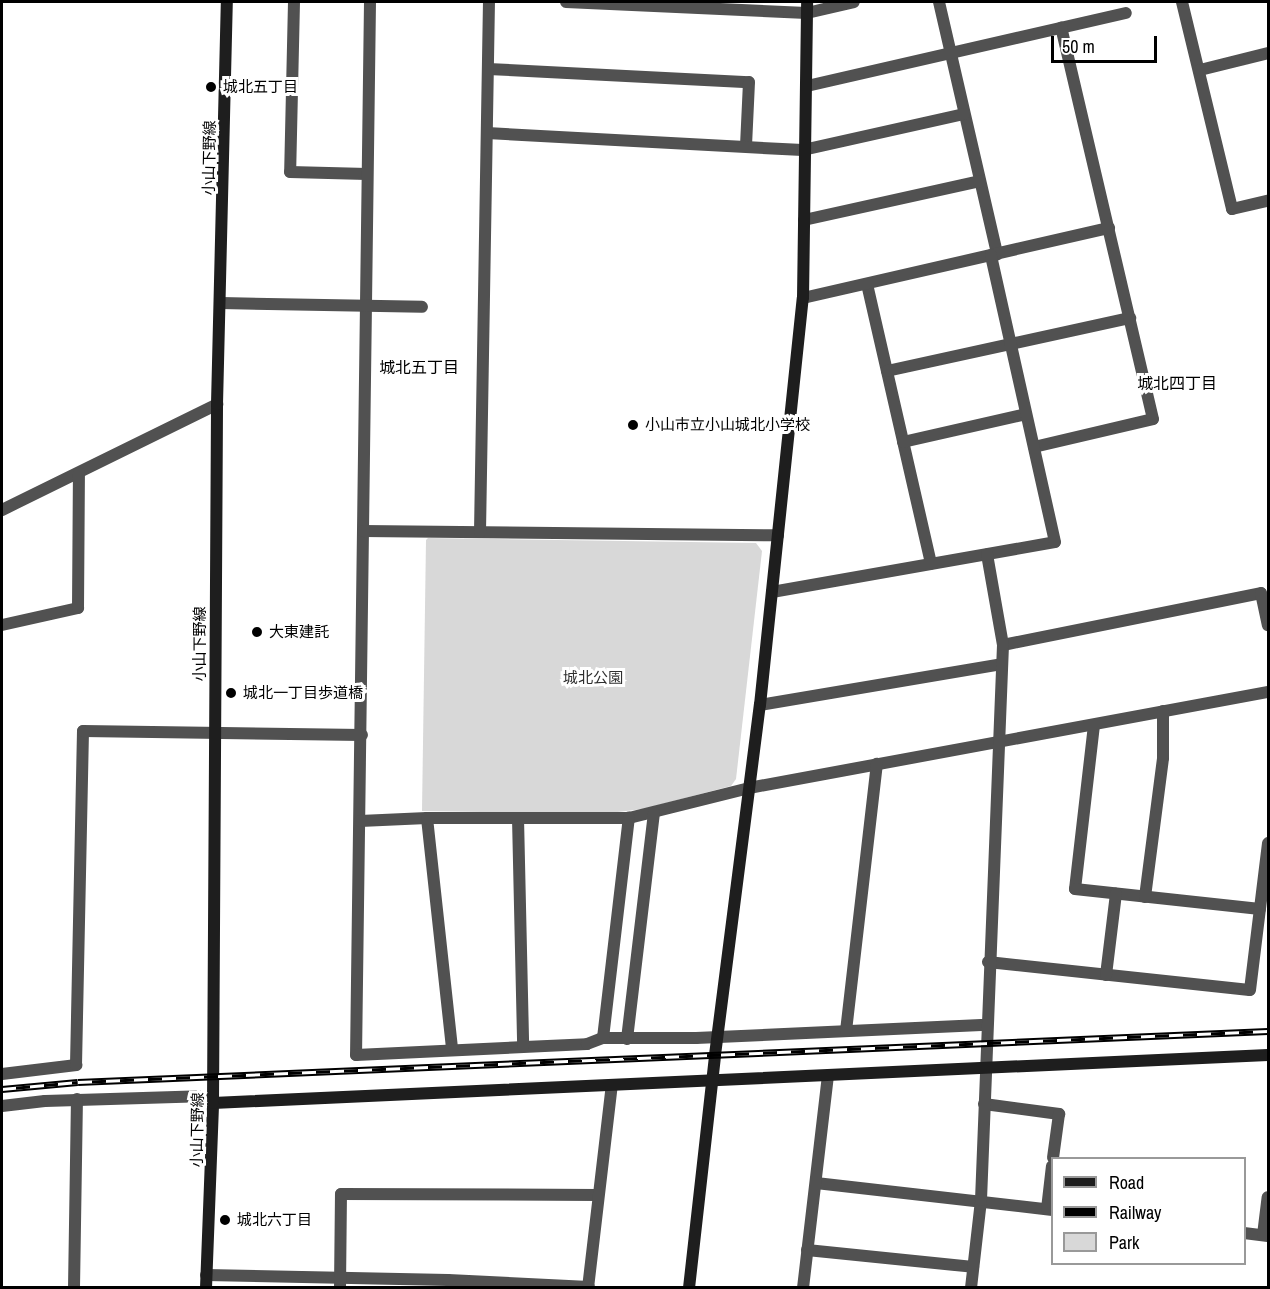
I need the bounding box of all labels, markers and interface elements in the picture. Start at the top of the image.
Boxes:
scale bar [1054,24,1160,62]
text: 50 m [1062,34,1095,59]
place label: 城北五丁目 [223,78,298,96]
marker: 城北五丁目 [204,80,218,94]
street label: 小山下野線 [199,120,219,196]
district label: 城北五丁目 [379,357,459,377]
district label: 城北四丁目 [1137,373,1217,393]
place label: 小山市立小山城北小学校 [645,416,810,434]
marker: 小山市立小山城北小学校 [626,418,640,432]
street label: 小山下野線 [191,607,209,681]
place label: 大東建託 [269,623,329,641]
marker: 大東建託 [250,625,264,639]
park label: 城北公園 [563,669,623,687]
place label: 城北一丁目歩道橋 [243,684,363,702]
marker: 城北一丁目歩道橋 [224,686,238,700]
street label: 小山下野線 [187,1092,207,1168]
legend [1051,1157,1246,1265]
text: Road [1109,1170,1144,1195]
text: Railway [1109,1200,1162,1225]
place label: 城北六丁目 [237,1211,312,1229]
marker: 城北六丁目 [218,1213,232,1227]
text: Park [1109,1230,1139,1255]

